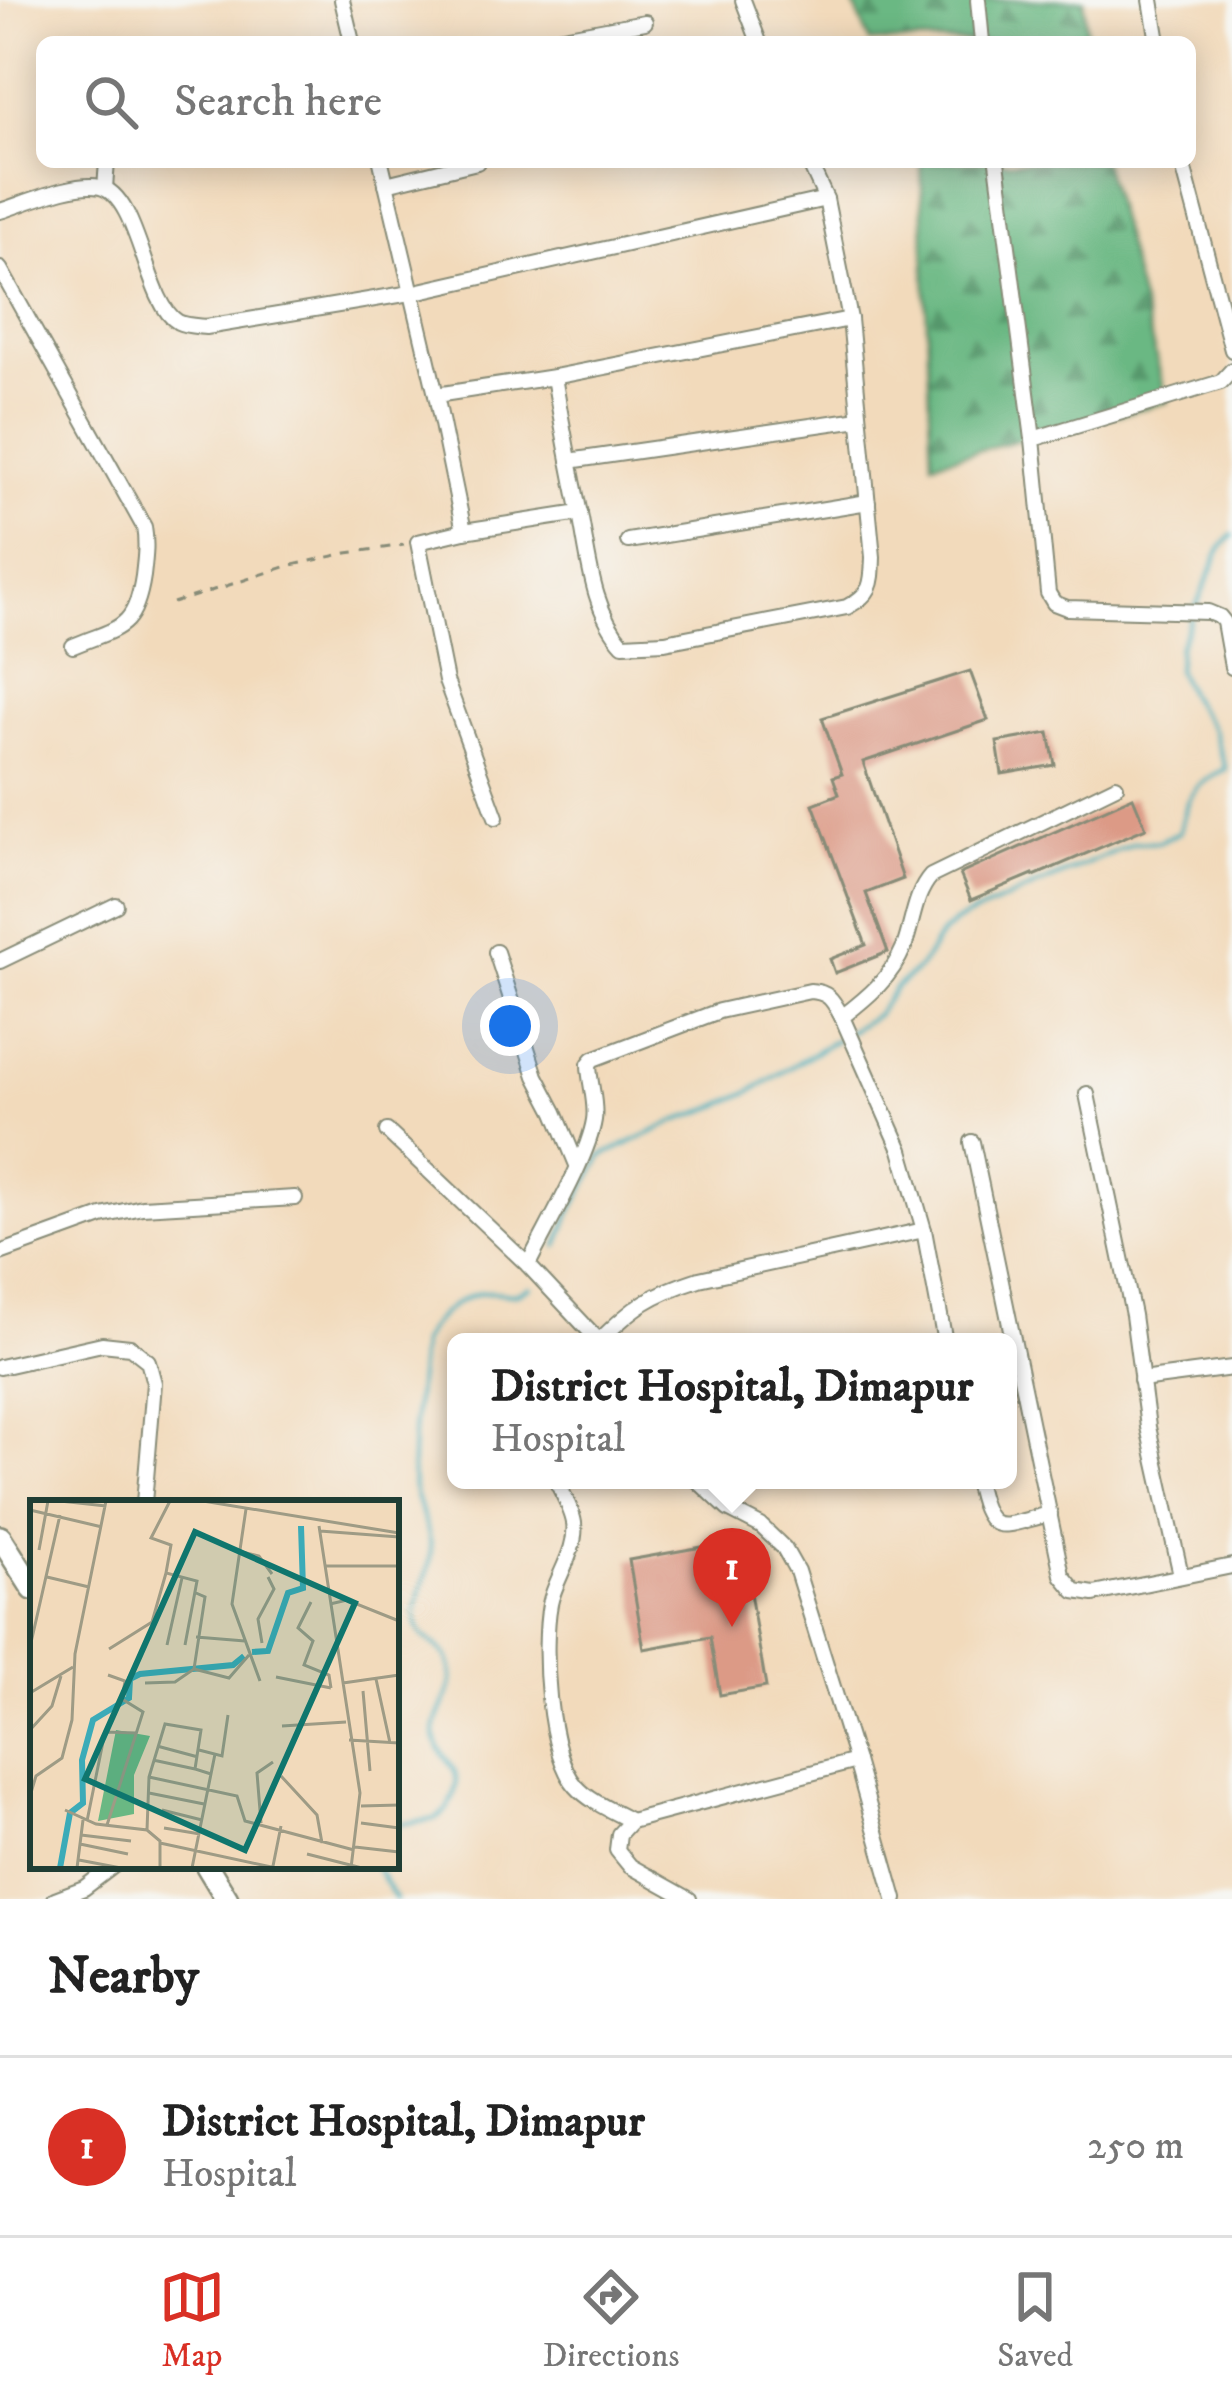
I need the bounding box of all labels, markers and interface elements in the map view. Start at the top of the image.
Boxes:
search box [36,36,1196,168]
icon: search [78,69,144,135]
text: Search here [174,74,382,130]
your location [480,996,540,1056]
popup [447,1333,1017,1489]
text: District Hospital, Dimapur [491,1359,973,1415]
text: Hospital [491,1415,625,1464]
inset map [30,1500,399,1869]
pin: 1 [693,1528,771,1627]
text: Nearby [48,1945,199,2009]
text: District Hospital, Dimapur [162,2094,645,2150]
text: 1 [80,2122,94,2171]
text: 250 m [1087,2122,1184,2171]
text: Hospital [162,2150,296,2199]
tab: Map [159,2264,225,2377]
tab: Directions [543,2264,679,2377]
tab: Saved [997,2264,1073,2377]

